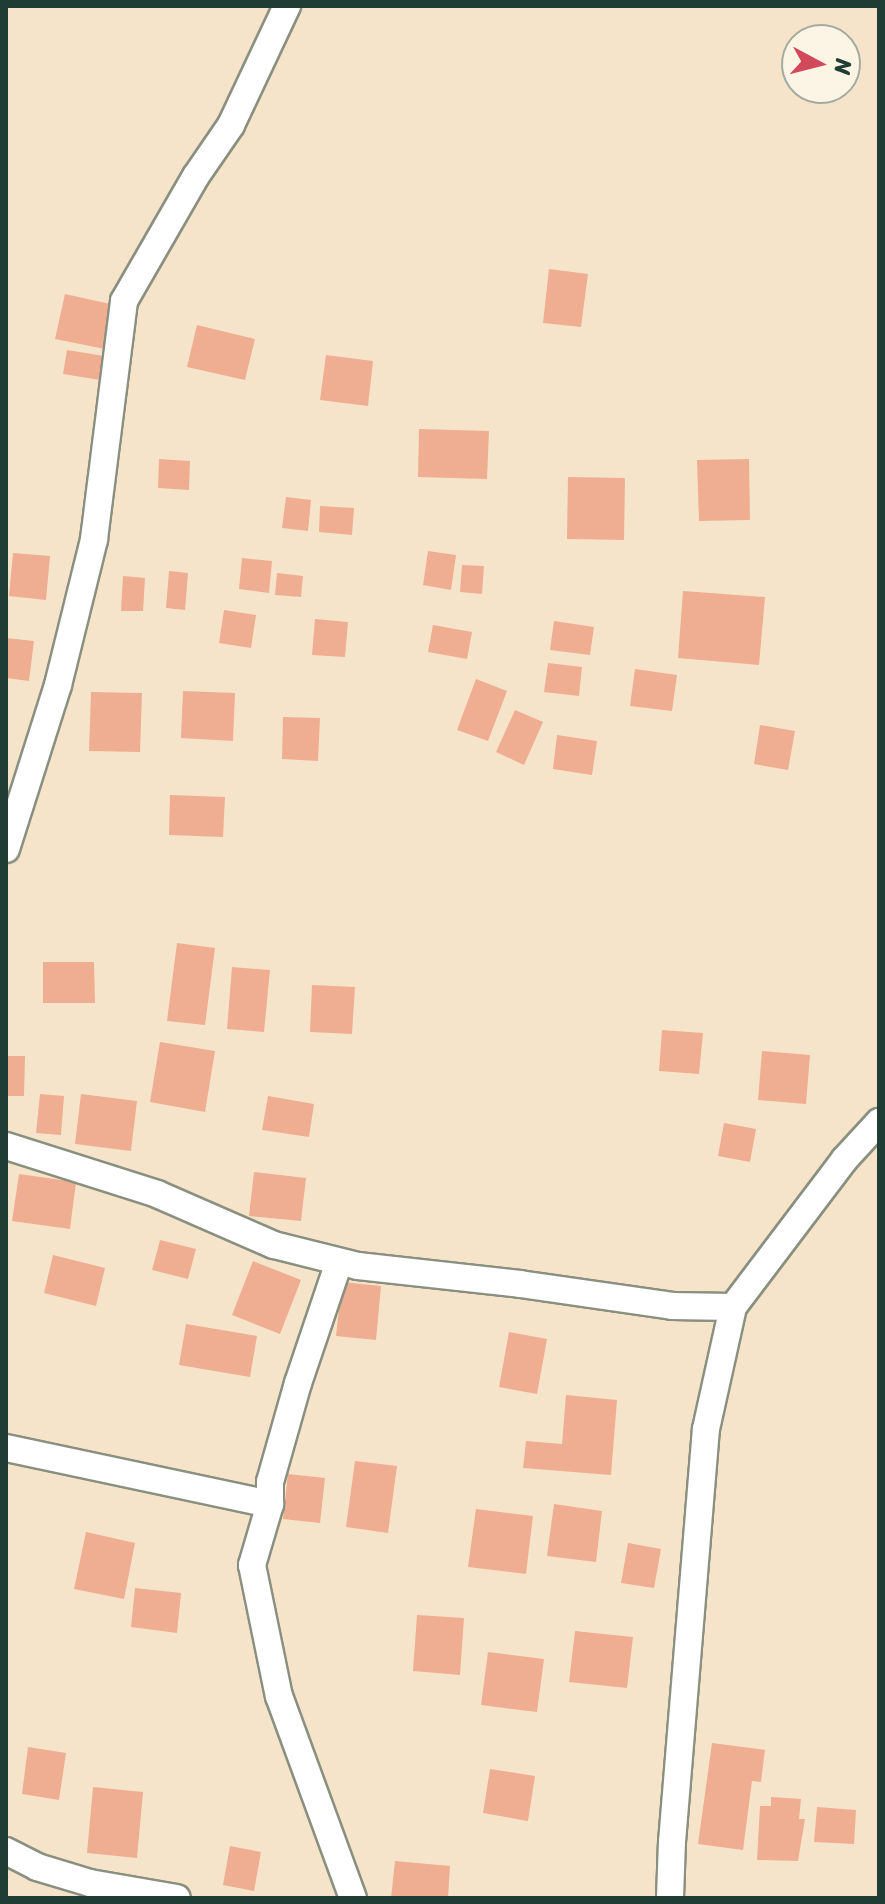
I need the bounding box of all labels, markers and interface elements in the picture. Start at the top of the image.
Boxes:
north arrow [781,24,861,104]
text: N [823,57,864,77]

